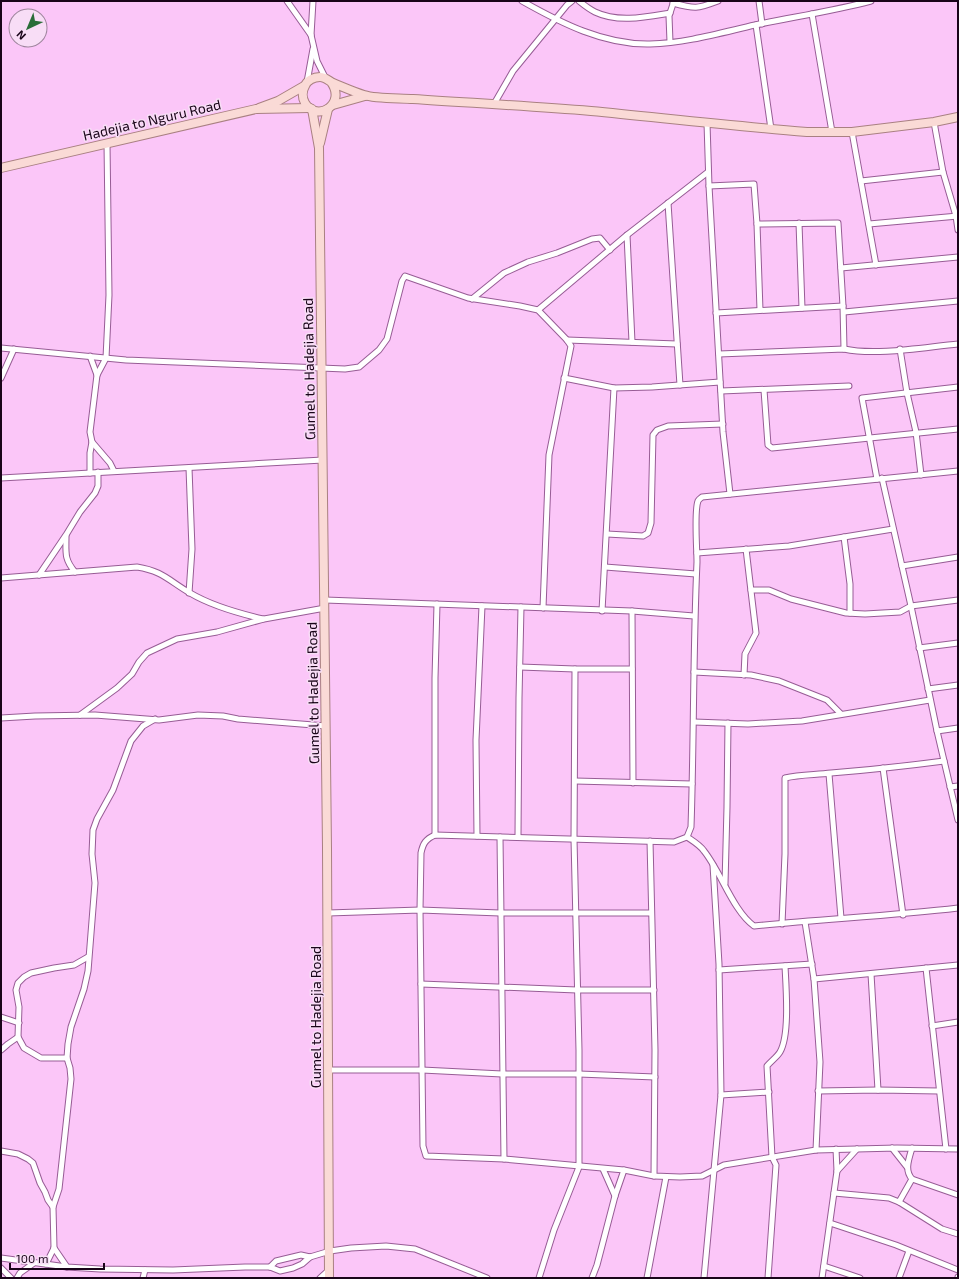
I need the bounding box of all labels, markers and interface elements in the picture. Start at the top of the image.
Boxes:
north arrow [8,8,48,48]
text: N [13,28,28,43]
street label: Hadejia to Nguru Road [81,95,223,144]
street label: Gumel to Hadejia Road [299,298,318,440]
street label: Gumel to Hadejia Road [303,622,322,764]
street label: Gumel to Hadejia Road [307,946,324,1088]
scale bar [10,1245,104,1271]
text: 100 m [16,1251,48,1265]

